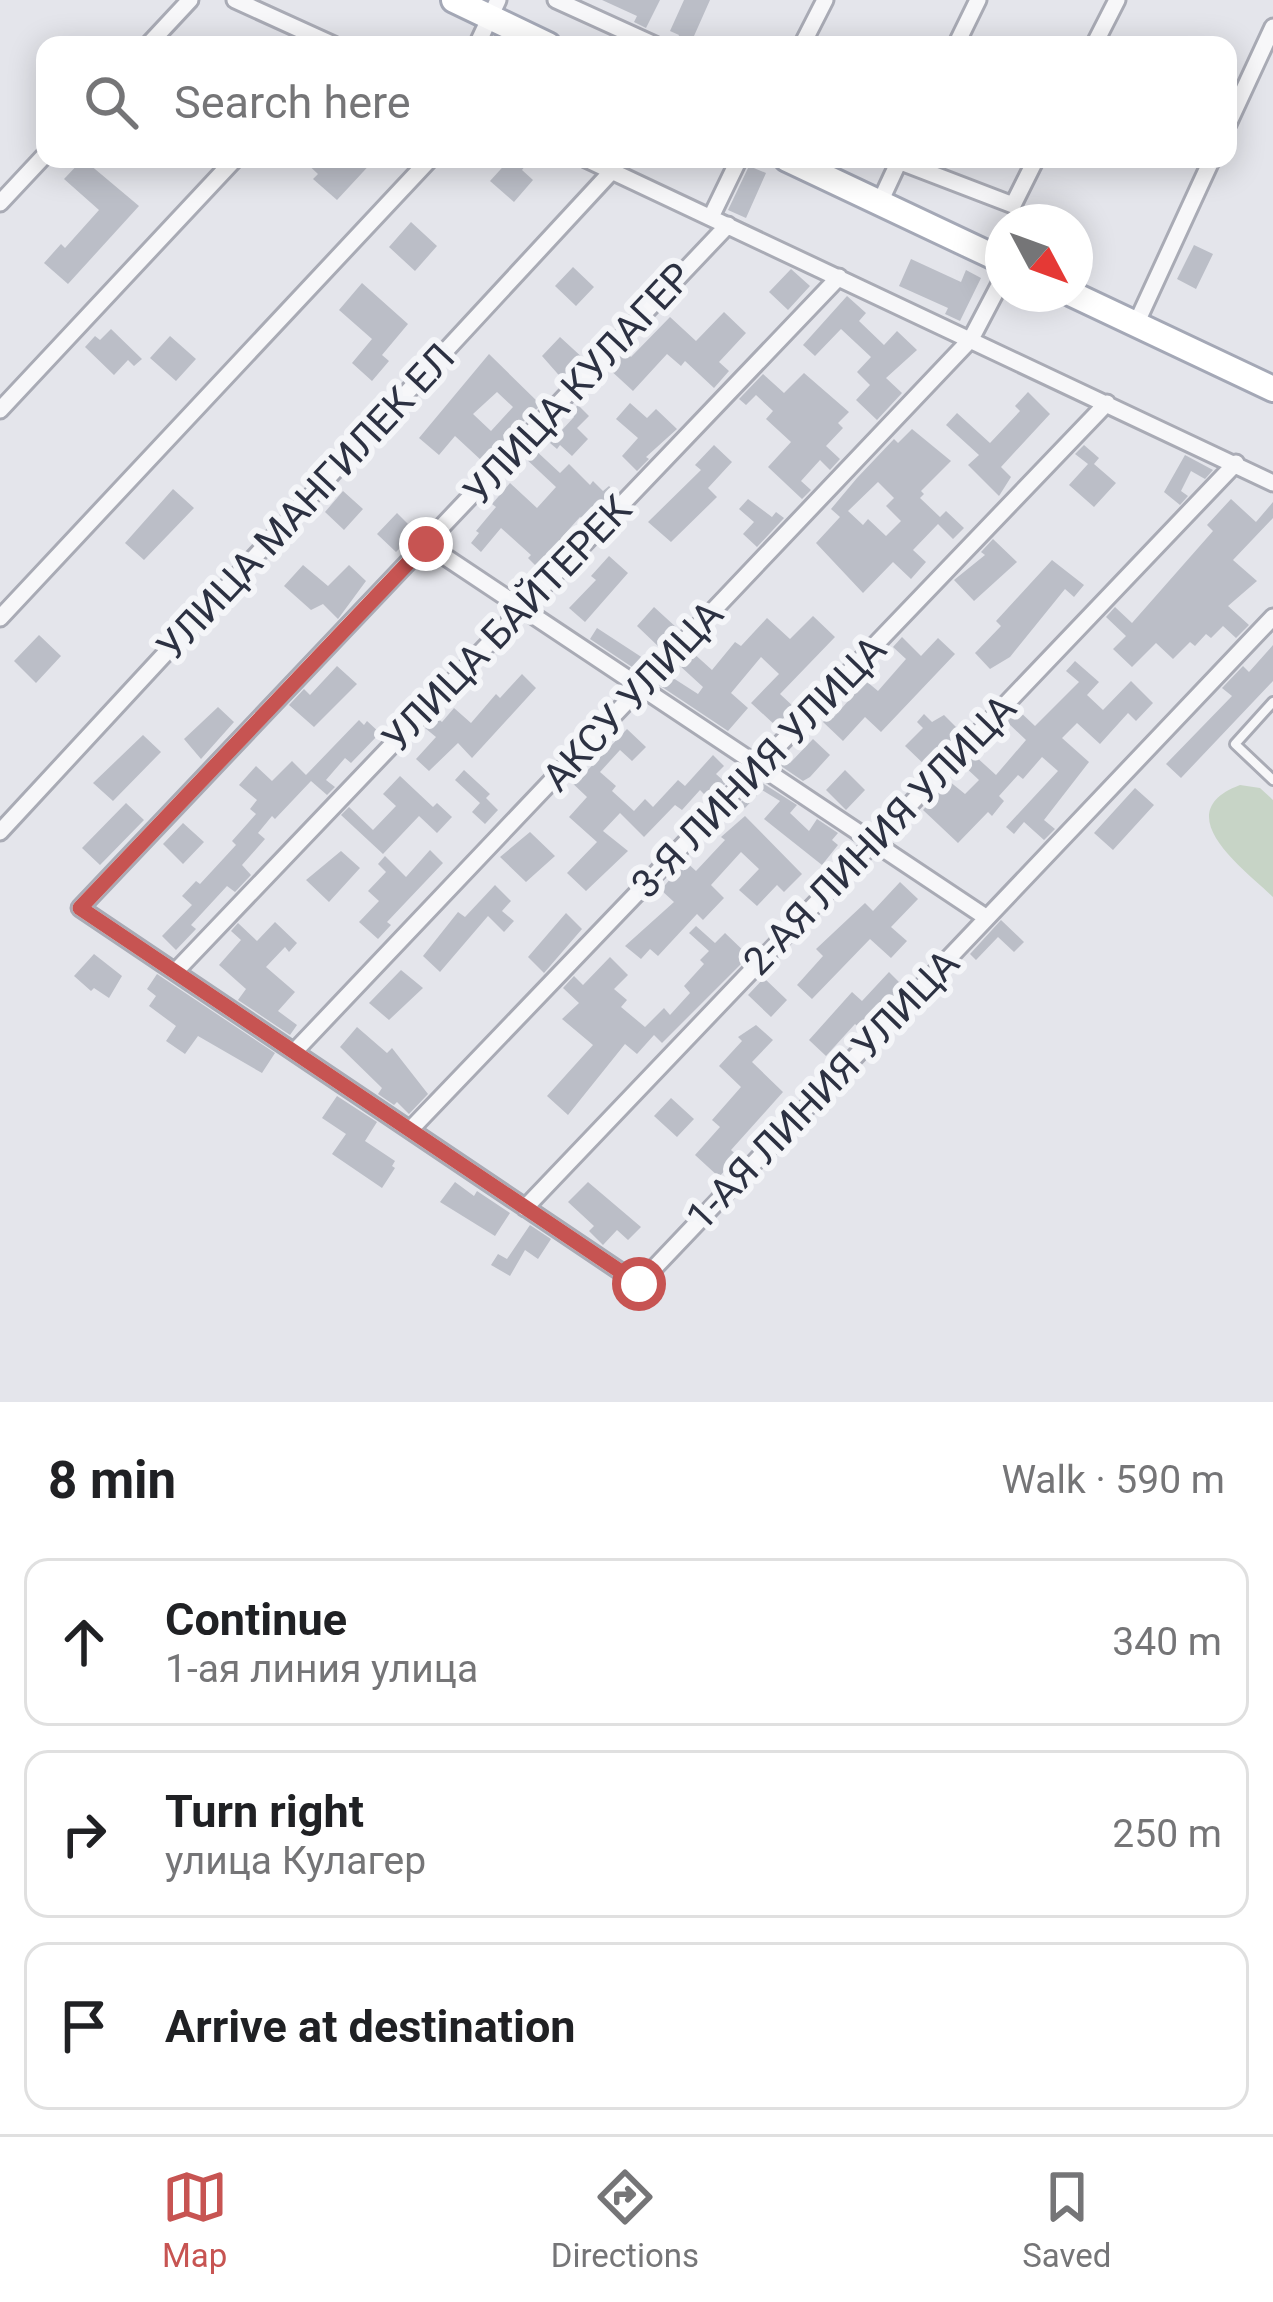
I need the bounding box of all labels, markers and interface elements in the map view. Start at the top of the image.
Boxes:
search box [36,36,1237,168]
icon: search [78,69,144,135]
text: Search here [174,76,411,129]
north arrow [985,204,1093,312]
street label: УЛИЦА КУЛАГЕР [454,254,702,514]
street label: УЛИЦА МАНГИЛЕК ЕЛ [148,335,464,669]
street label: УЛИЦА БАЙТЕРЕК [373,486,641,762]
route end [399,517,453,571]
street label: АКСУ УЛИЦА [533,592,733,800]
street label: 3-Я ЛИНИЯ УЛИЦА [622,627,896,907]
street label: 2-АЯ ЛИНИЯ УЛИЦА [734,685,1026,985]
street label: 1-АЯ ЛИНИЯ УЛИЦА [677,940,969,1240]
route start [612,1257,666,1311]
text: 8 min [48,1451,176,1510]
text: Walk · 590 m [1001,1457,1225,1503]
text: Continue [165,1593,347,1646]
icon: ahead [51,1609,117,1675]
text: 340 m [1112,1619,1222,1665]
text: 1-ая линия улица [165,1646,478,1692]
text: Turn right [165,1785,364,1838]
icon: right [51,1801,117,1867]
text: 250 m [1112,1811,1222,1857]
text: улица Кулагер [165,1838,426,1884]
icon: arrive [51,1993,117,2059]
text: Arrive at destination [165,2000,576,2053]
tab: Map [162,2164,228,2275]
tab: Directions [551,2164,699,2275]
tab: Saved [1022,2164,1111,2275]

